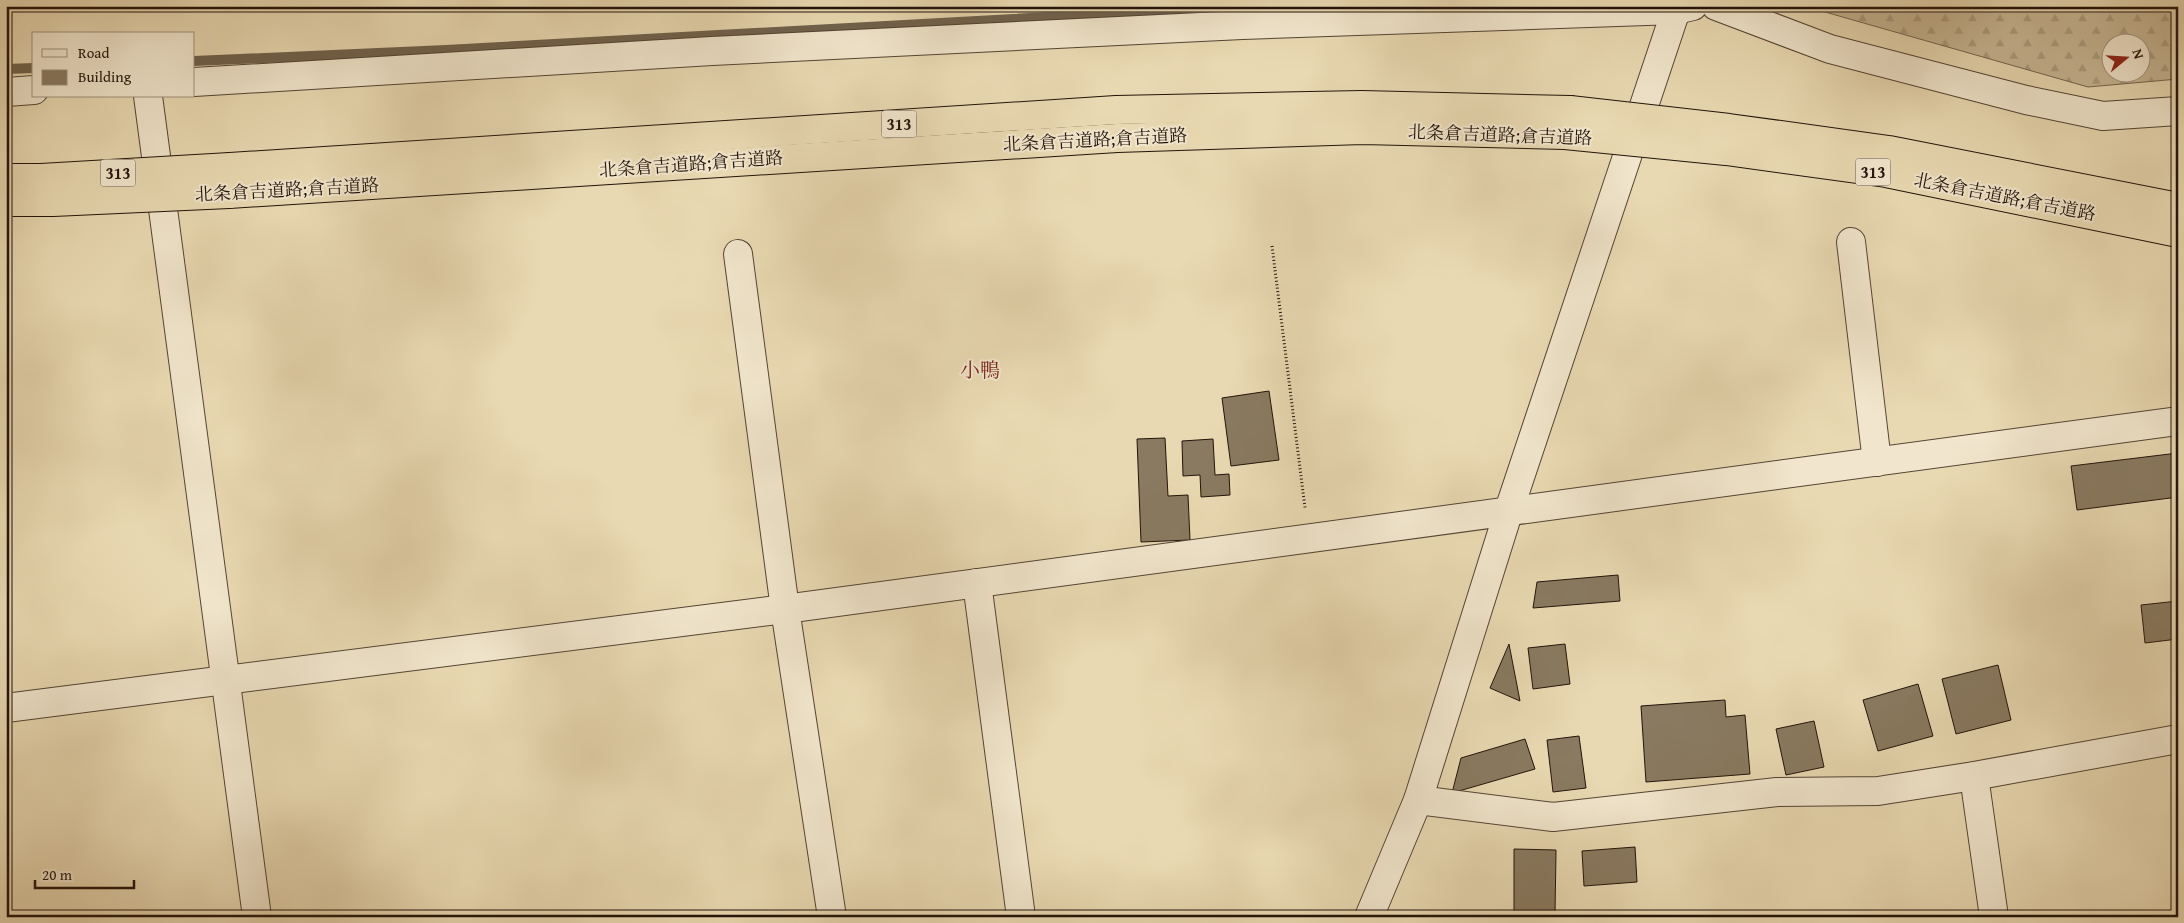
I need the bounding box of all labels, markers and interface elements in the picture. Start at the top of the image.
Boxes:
legend [32,32,195,98]
north arrow [2102,32,2152,82]
text: Road [78,42,109,63]
text: N [2127,46,2150,62]
text: Building [78,66,132,87]
road number: 313 [882,110,916,138]
street label: 北条倉吉道路;倉吉道路 [1407,118,1593,151]
street label: 北条倉吉道路;倉吉道路 [1002,121,1188,158]
street label: 北条倉吉道路;倉吉道路 [598,144,784,183]
road number: 313 [1856,158,1890,186]
road number: 313 [100,160,136,187]
street label: 北条倉吉道路;倉吉道路 [1912,166,2098,227]
street label: 北条倉吉道路;倉吉道路 [194,171,380,208]
district label: 小鴨 [960,355,1000,384]
scale bar [35,858,134,890]
text: 20 m [42,864,73,885]

